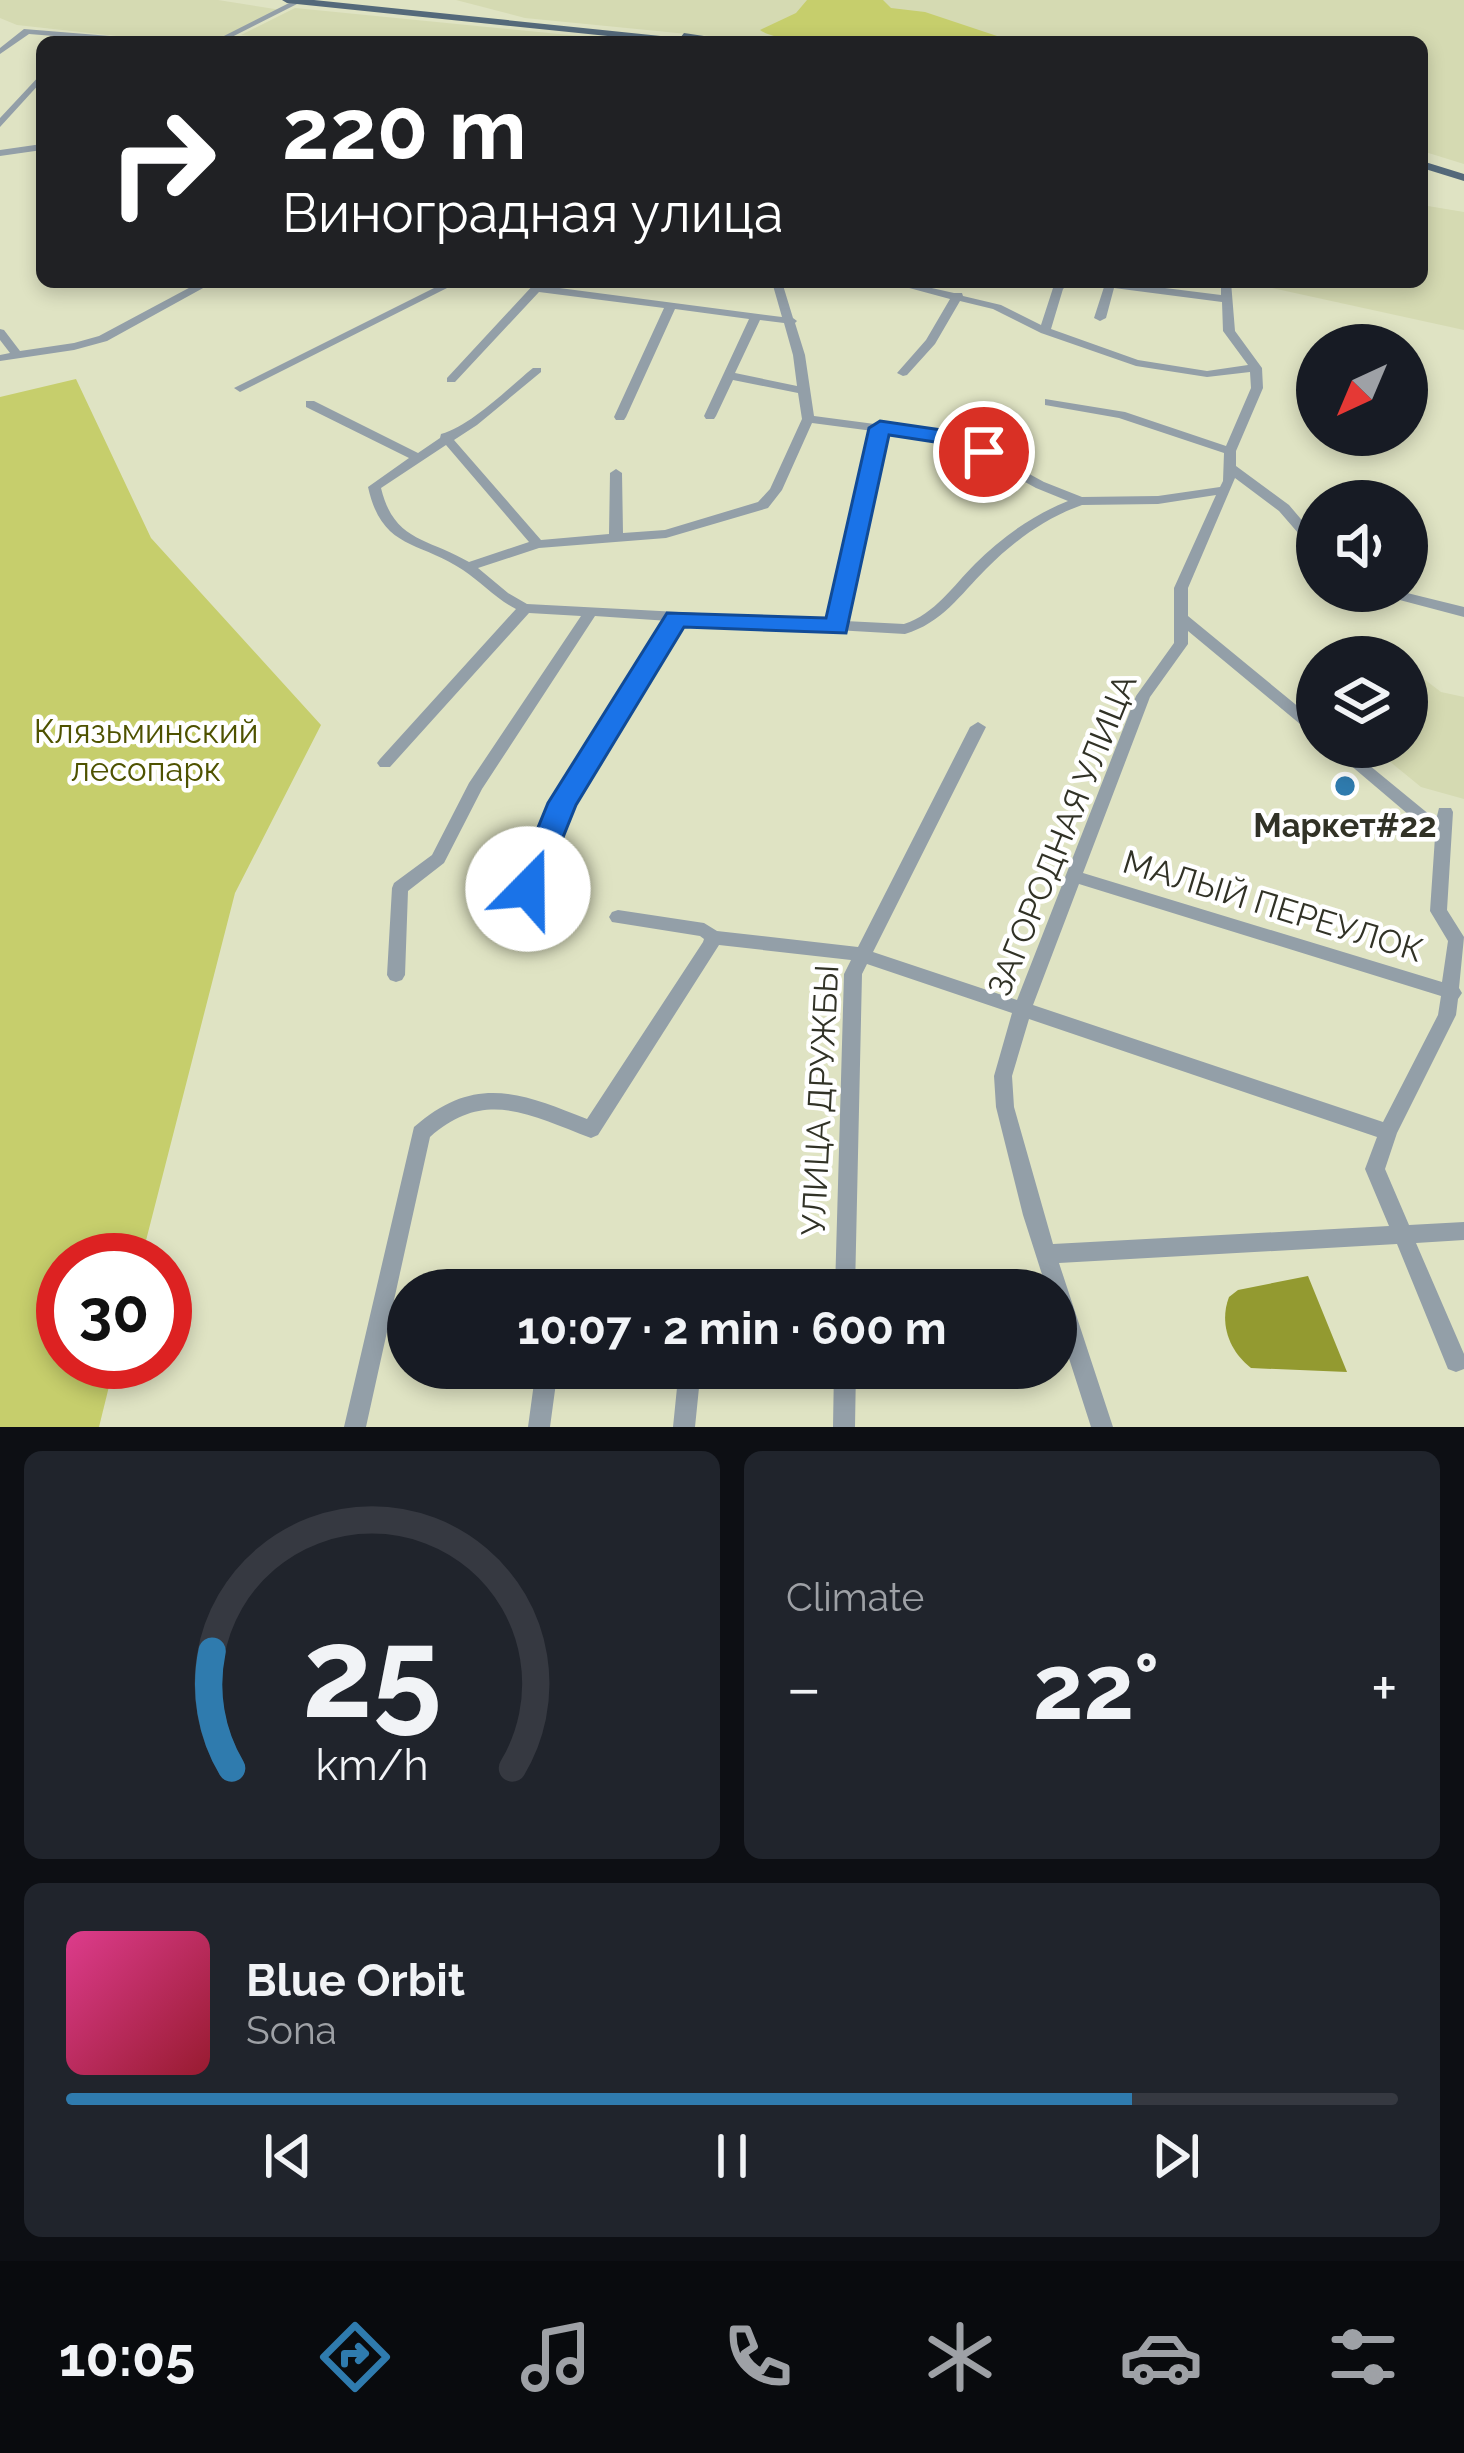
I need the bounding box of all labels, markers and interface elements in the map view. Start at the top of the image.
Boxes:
text: 220 m [282,80,527,179]
icon: right [84,84,240,240]
text: Виноградная улица [282,181,784,245]
north arrow [1296,324,1428,456]
map controls [1296,324,1428,768]
pin [933,401,1035,503]
icon: arrive [951,419,1017,485]
button: sound [1296,480,1428,612]
button: layers [1296,636,1428,768]
street label: ЗАГОРОДНАЯ УЛИЦА [980,668,1144,1002]
park label: Клязьминский лесопарк [34,712,258,789]
marker: Маркет#22 [1332,773,1358,799]
place label: Маркет#22 [1253,806,1437,845]
position arrow [465,826,591,952]
street label: МАЛЫЙ ПЕРЕУЛОК [1119,842,1428,970]
street label: УЛИЦА ДРУЖБЫ [793,964,847,1236]
speed limit sign: 30 [36,1233,192,1389]
text: 10:07 · 2 min · 600 m [517,1302,947,1355]
text: Climate [786,1574,924,1620]
text: 25 [302,1600,442,1746]
text: 22° [1033,1634,1159,1740]
text: − [786,1649,822,1726]
text: + [1371,1649,1398,1726]
text: km/h [315,1740,429,1790]
text: Blue Orbit [246,1954,465,2007]
text: Sona [246,2007,337,2053]
icon: previous [255,2123,321,2189]
icon: pause [699,2123,765,2189]
icon: next [1143,2123,1209,2189]
icon: directions [313,2315,397,2399]
icon: music [514,2315,598,2399]
icon: phone [716,2315,800,2399]
icon: climate [918,2315,1002,2399]
icon: car [1119,2315,1203,2399]
icon: filters [1321,2315,1405,2399]
text: 10:05 [59,2325,195,2389]

